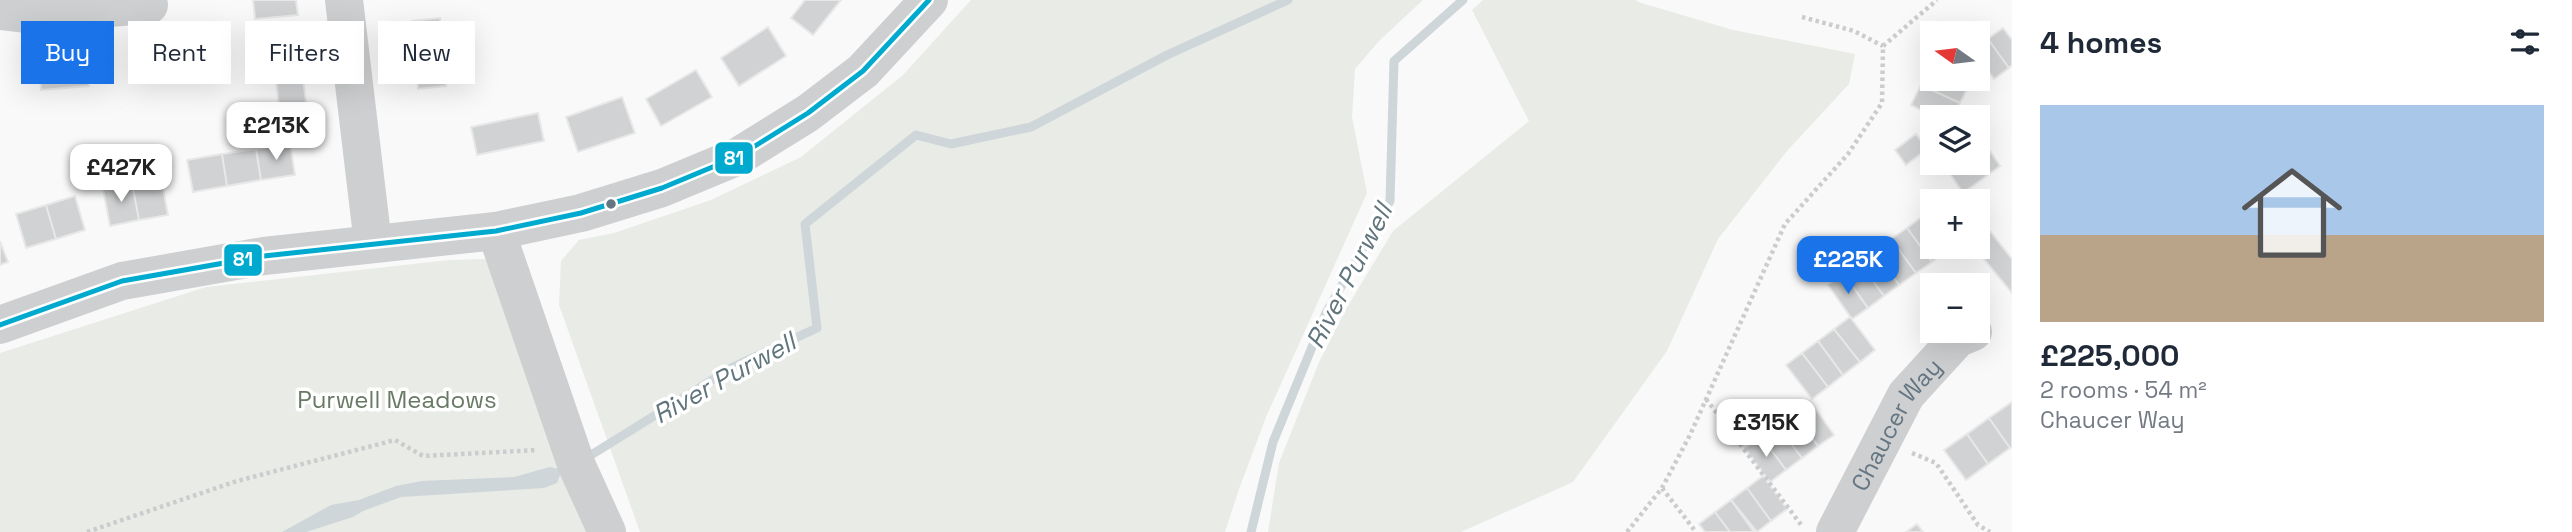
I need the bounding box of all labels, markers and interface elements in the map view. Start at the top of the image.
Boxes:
chip: Buy [21,21,114,84]
chip: Rent [128,21,231,84]
chip: Filters [245,21,364,84]
chip: New [378,21,475,84]
north arrow [1920,21,1990,91]
map controls [1920,21,1990,343]
text: 4 homes [2040,23,2162,62]
icon: filters [2506,23,2544,61]
pin: £213K [227,102,325,162]
button: layers [1920,105,1990,175]
text: £213K [242,110,310,140]
line badge: 81 [714,141,754,175]
pin: £427K [72,144,170,204]
text: 81 [724,146,744,171]
icon: home [2229,150,2355,276]
text: £427K [86,152,156,182]
button: + [1920,189,1990,259]
water label: River Purwell [1298,195,1401,354]
unlabelled marker [604,197,618,211]
pin: £225K [1799,236,1897,296]
line badge: 81 [223,243,263,277]
text: £225K [1813,244,1883,274]
text: 81 [233,247,253,272]
button: − [1920,273,1990,343]
water label: River Purwell [647,324,804,431]
text: £225,000 [2040,336,2180,375]
street label: Chaucer Way [1844,351,1948,496]
text: 2 rooms · 54 m² [2040,375,2207,405]
park label: Purwell Meadows [297,384,497,415]
pin: £315K [1717,400,1815,459]
text: Chaucer Way [2040,405,2185,435]
text: £315K [1733,407,1799,437]

